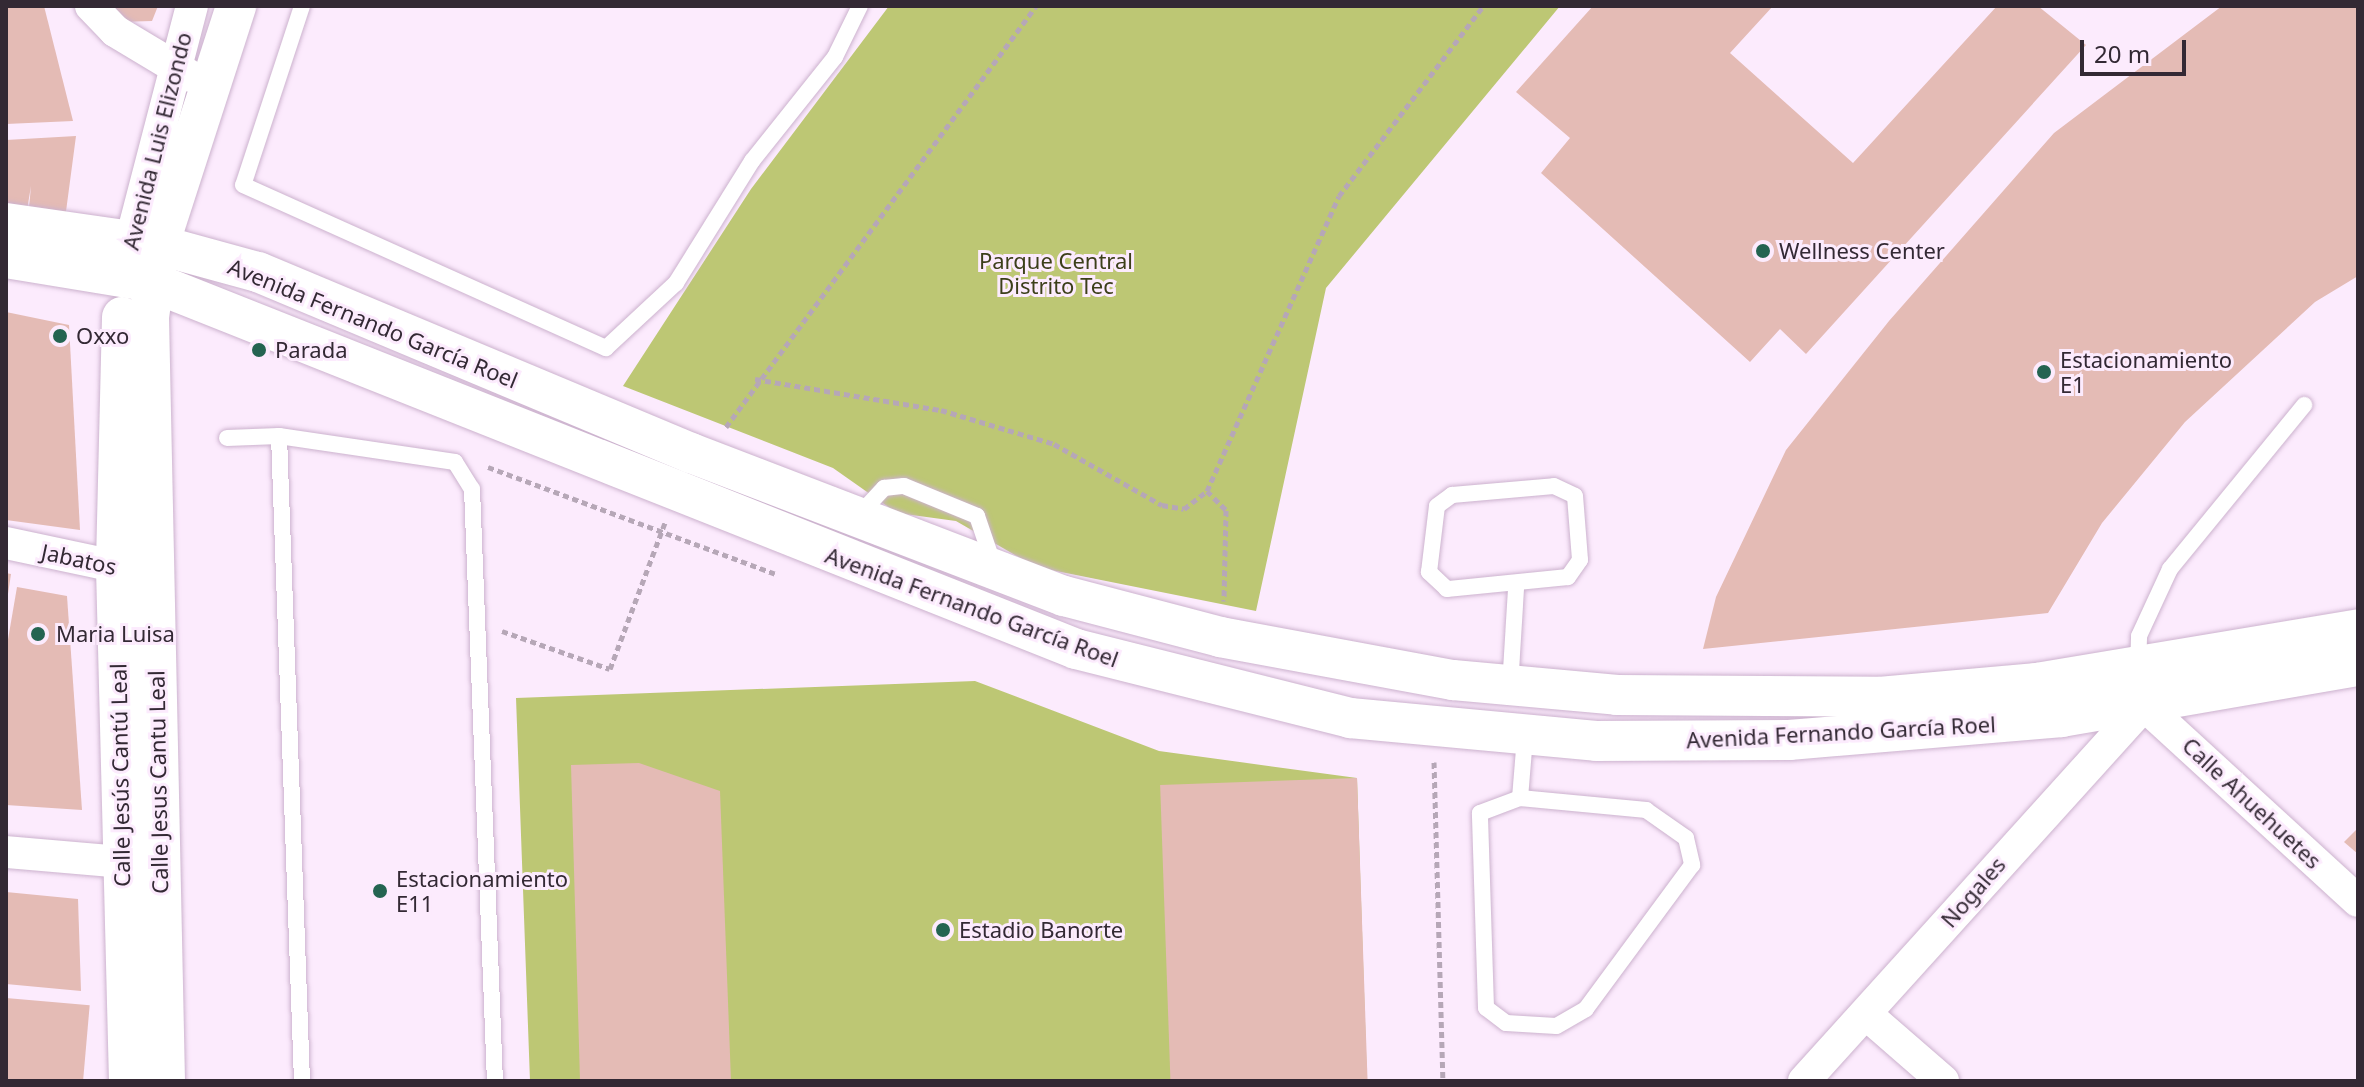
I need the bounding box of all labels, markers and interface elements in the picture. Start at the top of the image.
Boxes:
scale bar [2084,24,2190,74]
street label: Avenida Luis Elizondo [117,30,197,252]
text: 20 m [2094,37,2150,70]
place label: Wellness Center [1779,238,1945,264]
marker: Wellness Center [1754,242,1772,260]
park label: Parque Central Distrito Tec [979,247,1133,298]
street label: Avenida Fernando García Roel [224,253,522,393]
place label: Oxxo [76,323,129,349]
marker: Oxxo [51,327,69,345]
place label: Parada [275,337,348,363]
marker: Parada [250,341,268,359]
place label: Estacionamiento E1 [2060,346,2232,398]
marker: Estacionamiento E1 [2035,363,2053,381]
street label: Jabatos [39,538,119,580]
street label: Avenida Fernando García Roel [822,542,1122,672]
place label: Maria Luisa [56,621,175,647]
marker: Maria Luisa [27,623,49,645]
street label: Calle Jesús Cantú Leal [105,663,135,887]
street label: Calle Jesus Cantu Leal [143,670,173,894]
street label: Avenida Fernando García Roel [1686,711,1996,753]
street label: Calle Ahuehuetes [2177,732,2327,874]
street label: Nogales [1935,851,2011,933]
place label: Estacionamiento E11 [396,865,568,916]
marker: Estacionamiento E11 [371,882,389,900]
place label: Estadio Banorte [959,917,1123,943]
marker: Estadio Banorte [934,921,952,939]

